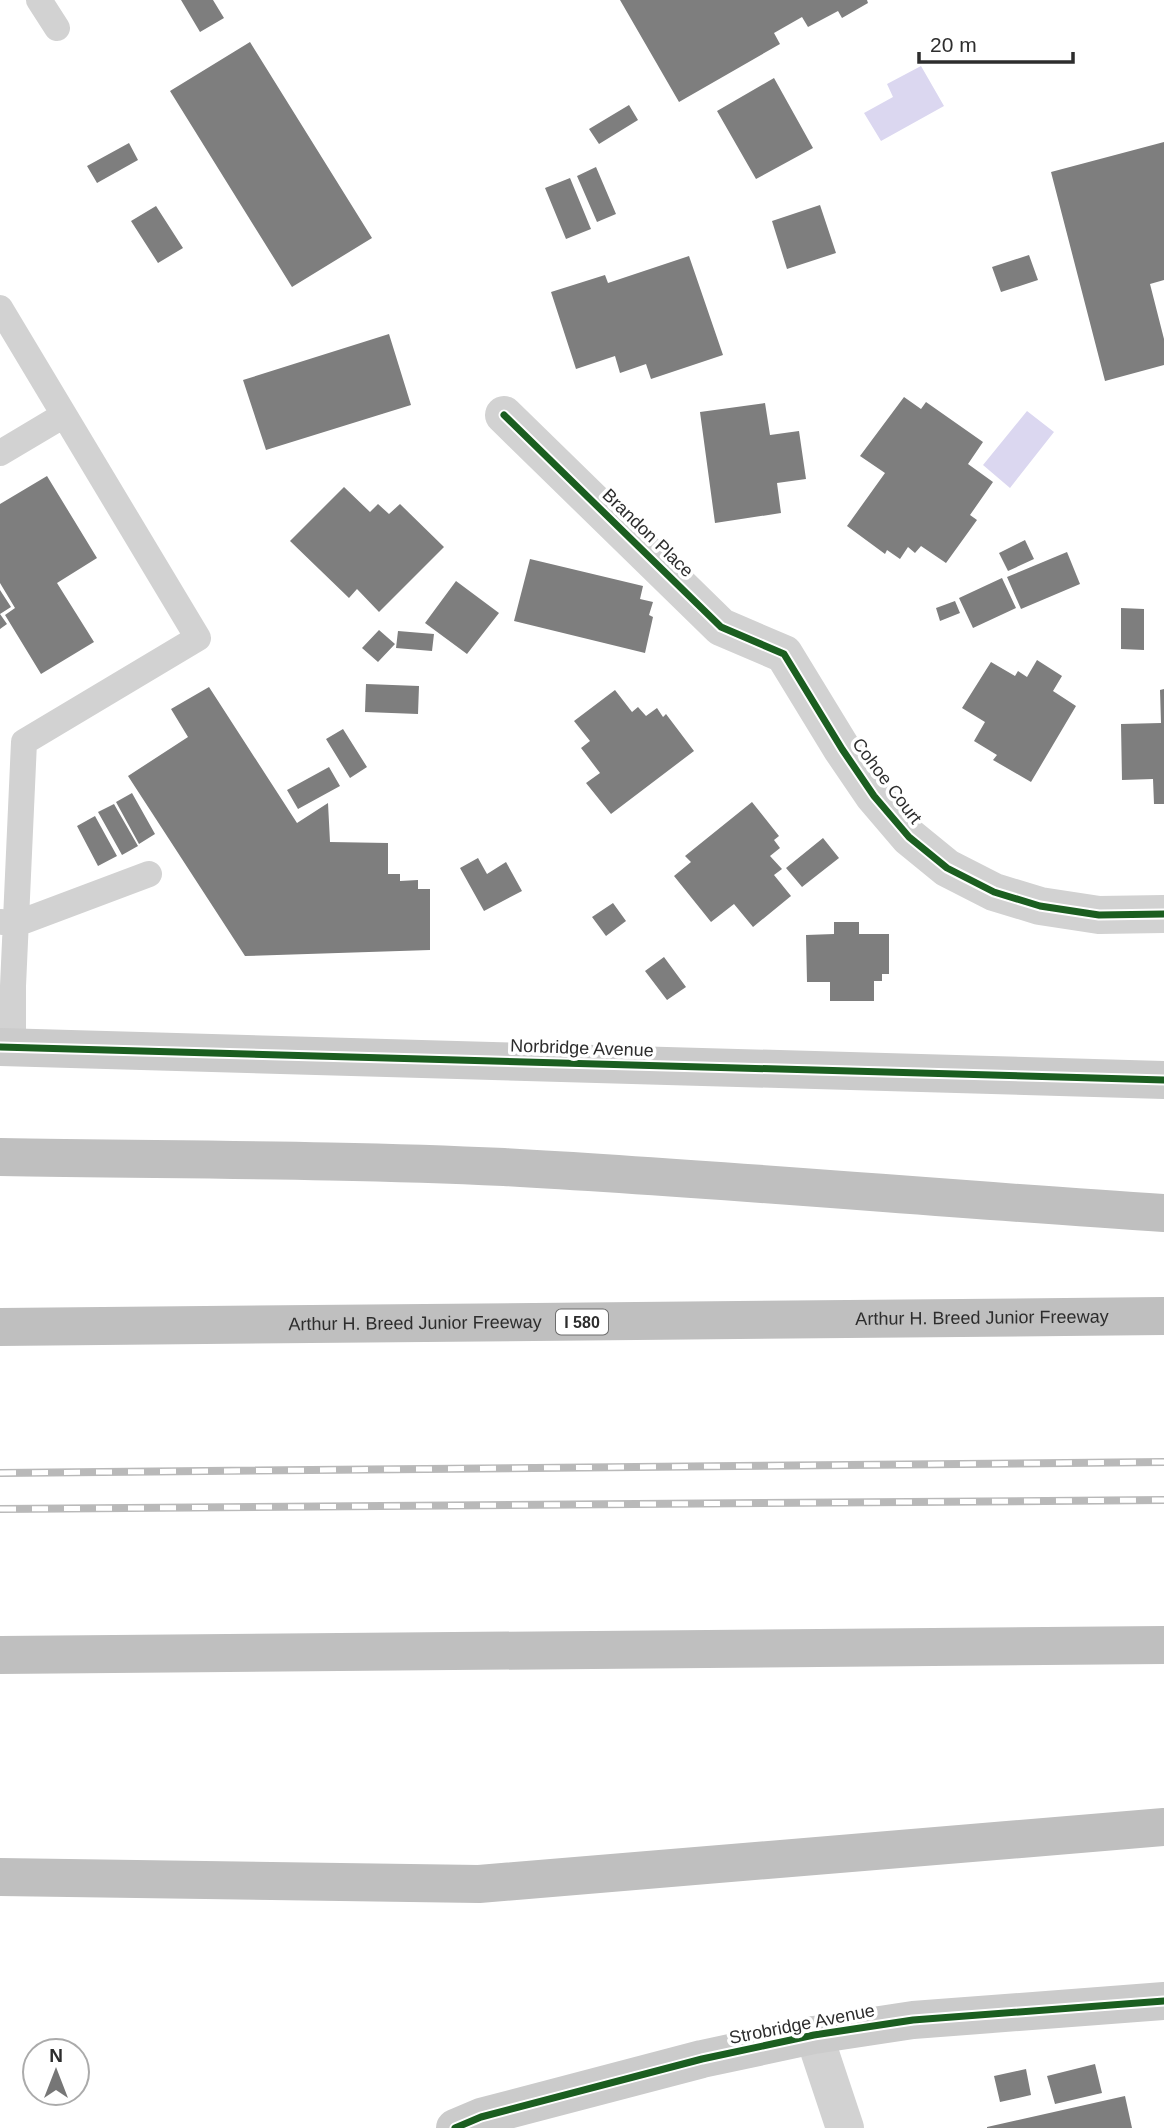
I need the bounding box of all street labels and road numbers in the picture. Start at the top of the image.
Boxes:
street label: Brandon Place [599,485,697,581]
street label: Cohoe Court [848,734,926,828]
street label: Norbridge Avenue [510,1035,654,1061]
street label: Arthur H. Breed Junior Freeway [855,1307,1109,1329]
road number: I 580 [556,1310,608,1334]
street label: Arthur H. Breed Junior Freeway [288,1312,542,1334]
street label: Strobridge Avenue [728,2000,876,2048]

